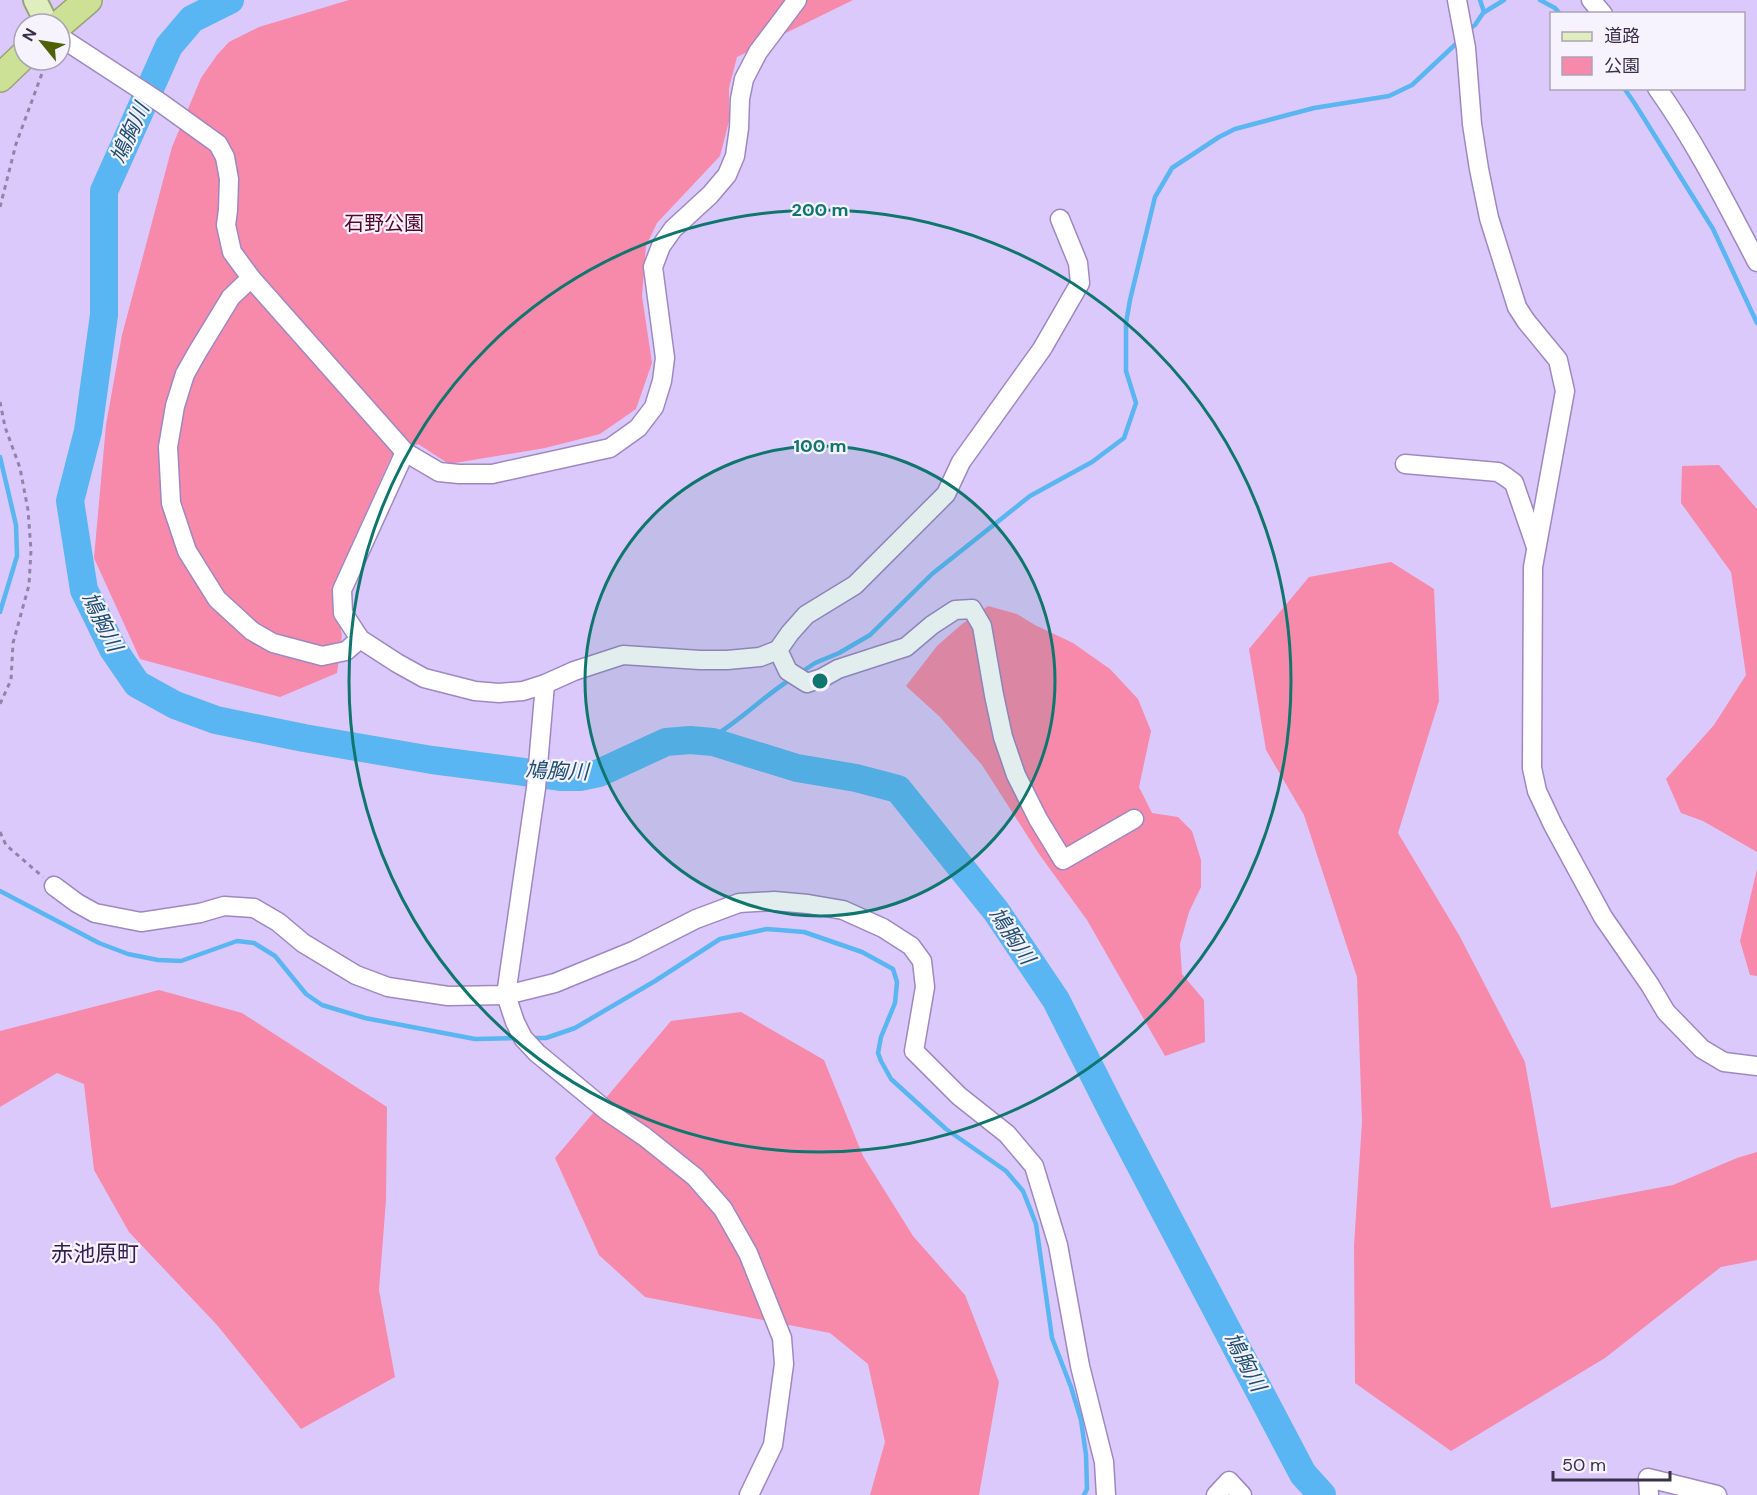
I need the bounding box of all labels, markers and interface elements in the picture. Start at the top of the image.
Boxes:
north arrow [12,12,72,72]
legend [1550,12,1745,90]
text: N [17,24,41,45]
text: 道路 [1604,24,1640,48]
text: 公園 [1604,54,1640,78]
water label: 鳩胸川 [104,97,156,167]
text: 200 m [792,198,848,222]
park label: 石野公園 [344,210,424,236]
text: 100 m [793,434,847,458]
water label: 鳩胸川 [75,588,130,658]
centre of rings [810,671,830,691]
water label: 鳩胸川 [525,756,591,786]
water label: 鳩胸川 [983,902,1042,972]
district label: 赤池原町 [51,1239,139,1268]
water label: 鳩胸川 [1218,1328,1273,1398]
scale bar [1553,1444,1670,1482]
text: 50 m [1562,1453,1606,1477]

